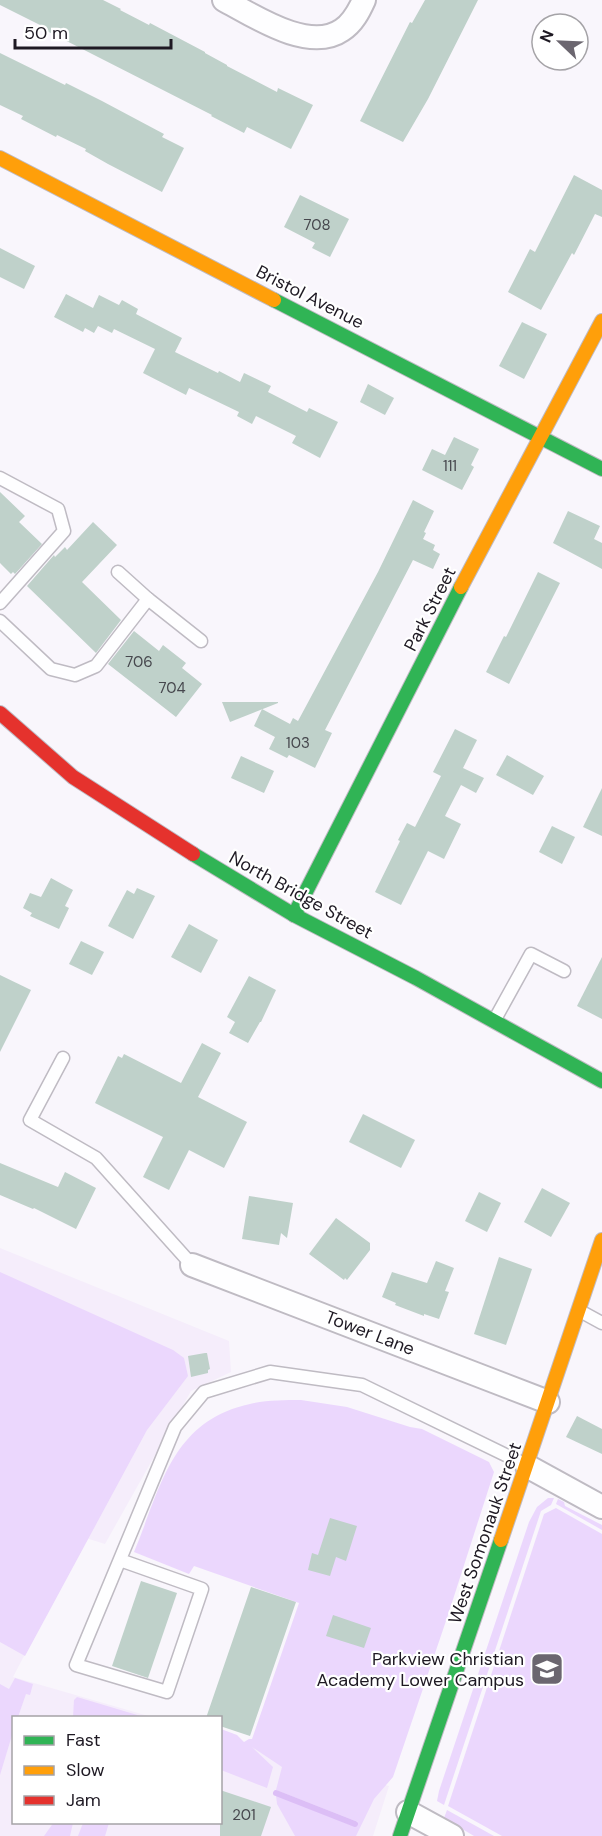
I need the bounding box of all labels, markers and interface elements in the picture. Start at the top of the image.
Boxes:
scale bar [15,12,171,50]
north arrow [530,12,590,72]
text: 50 m [24,21,68,45]
text: N [535,27,559,46]
house number: 708 [303,215,331,235]
street label: Bristol Avenue [252,260,368,334]
house number: 111 [443,456,457,476]
street label: Park Street [399,563,461,655]
house number: 706 [125,652,153,672]
house number: 704 [158,678,186,698]
house number: 103 [286,733,310,753]
street label: North Bridge Street [225,846,377,944]
street label: Tower Lane [322,1305,418,1361]
street label: West Somonauk Street [443,1439,527,1627]
place label: Parkview Christian Academy Lower Campus [317,1647,524,1692]
school or university icon: Parkview Christian Academy Lower Campus [529,1651,565,1687]
legend [12,1716,222,1824]
text: Fast [66,1728,101,1752]
text: Slow [66,1758,105,1782]
text: Jam [66,1788,101,1812]
house number: 201 [232,1805,256,1825]

